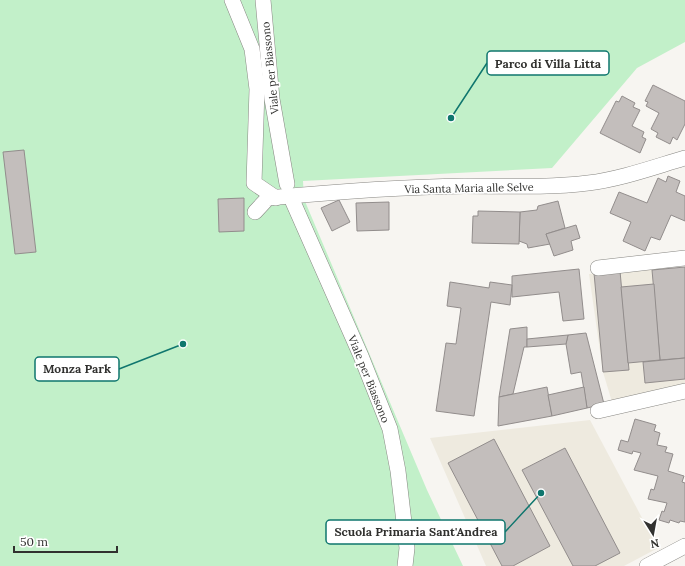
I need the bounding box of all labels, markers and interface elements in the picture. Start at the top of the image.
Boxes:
street label: Viale per Biassono [258,21,282,116]
callout: Parco di Villa Litta [487,51,609,75]
text: Parco di Villa Litta [495,56,602,71]
street label: Via Santa Maria alle Selve [403,180,534,196]
street label: Viale per Biassono [345,332,393,425]
callout: Monza Park [35,357,119,381]
text: Monza Park [43,361,111,376]
north arrow [633,514,673,554]
callout: Scuola Primaria Sant'Andrea [326,520,505,544]
text: Scuola Primaria Sant'Andrea [334,524,498,539]
scale bar [14,528,117,554]
text: 50 m [20,534,48,549]
text: N [649,536,660,552]

